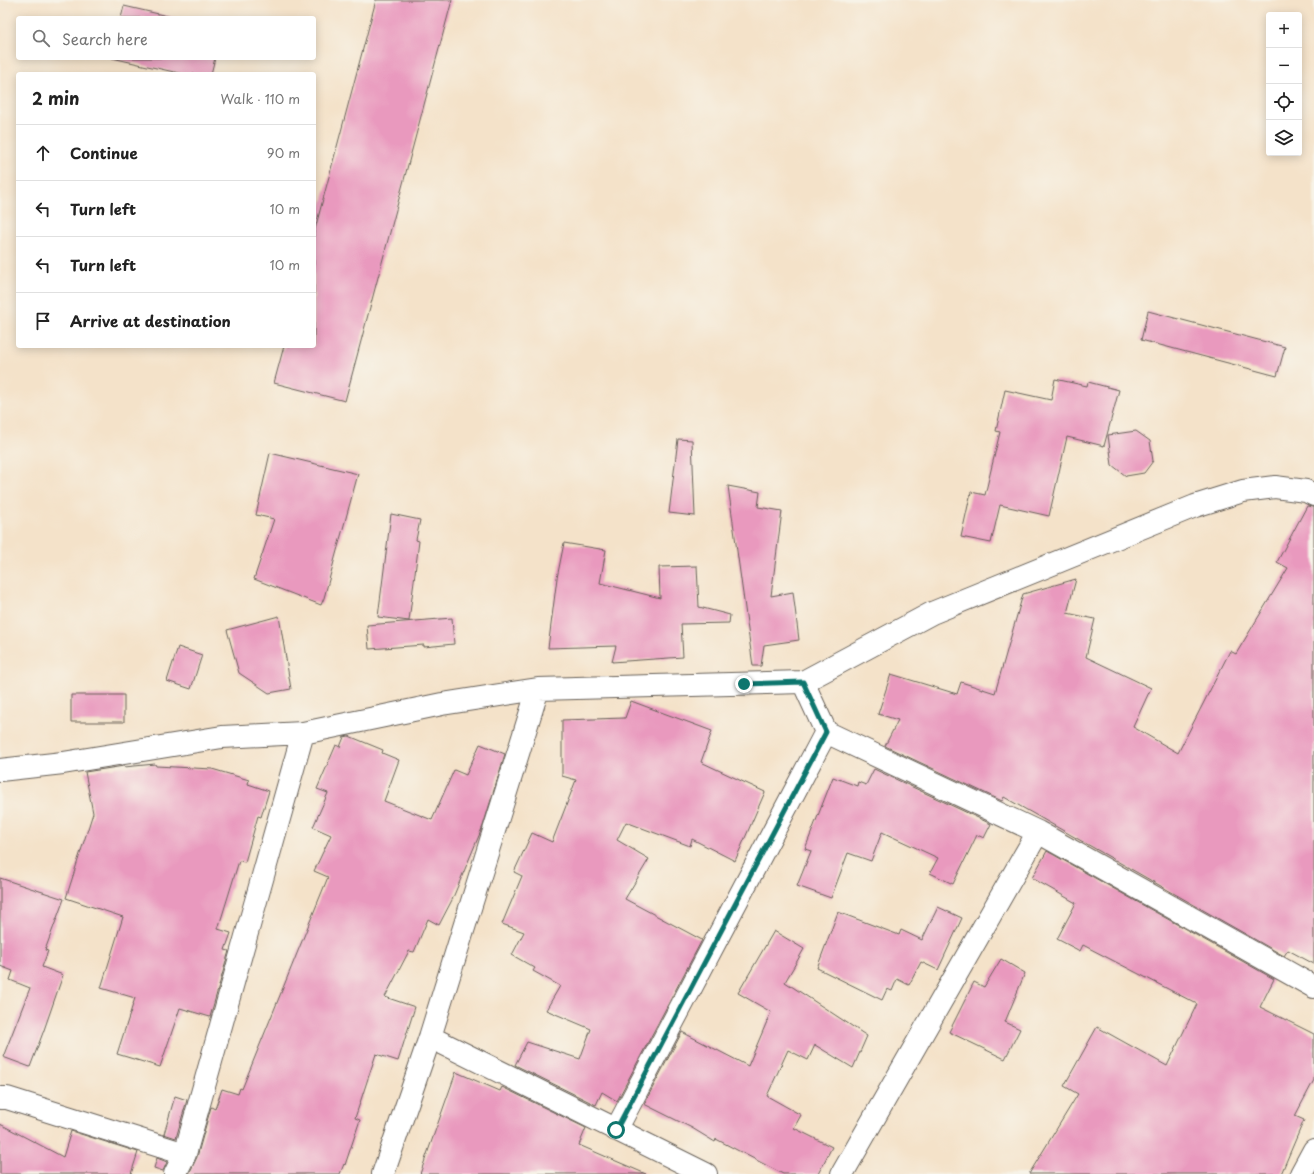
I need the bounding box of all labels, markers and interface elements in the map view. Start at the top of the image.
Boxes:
map controls [1266,12,1302,156]
button: + [1266,12,1302,48]
search box [16,16,316,60]
icon: search [30,27,52,49]
text: Search here [62,27,148,50]
button: − [1266,48,1302,84]
button: locate [1266,84,1302,120]
text: 2 min [32,85,79,111]
text: Walk · 110 m [221,89,300,108]
button: layers [1266,120,1302,156]
text: Continue [70,141,138,164]
icon: ahead [32,142,54,164]
text: 90 m [267,143,300,162]
text: Turn left [70,197,136,220]
icon: left [32,198,54,220]
text: 10 m [270,199,300,218]
text: Turn left [70,253,136,276]
icon: left [32,254,54,276]
text: 10 m [270,255,300,274]
text: Arrive at destination [70,309,231,332]
icon: arrive [32,310,54,332]
route end [735,675,753,693]
route start [607,1121,625,1139]

